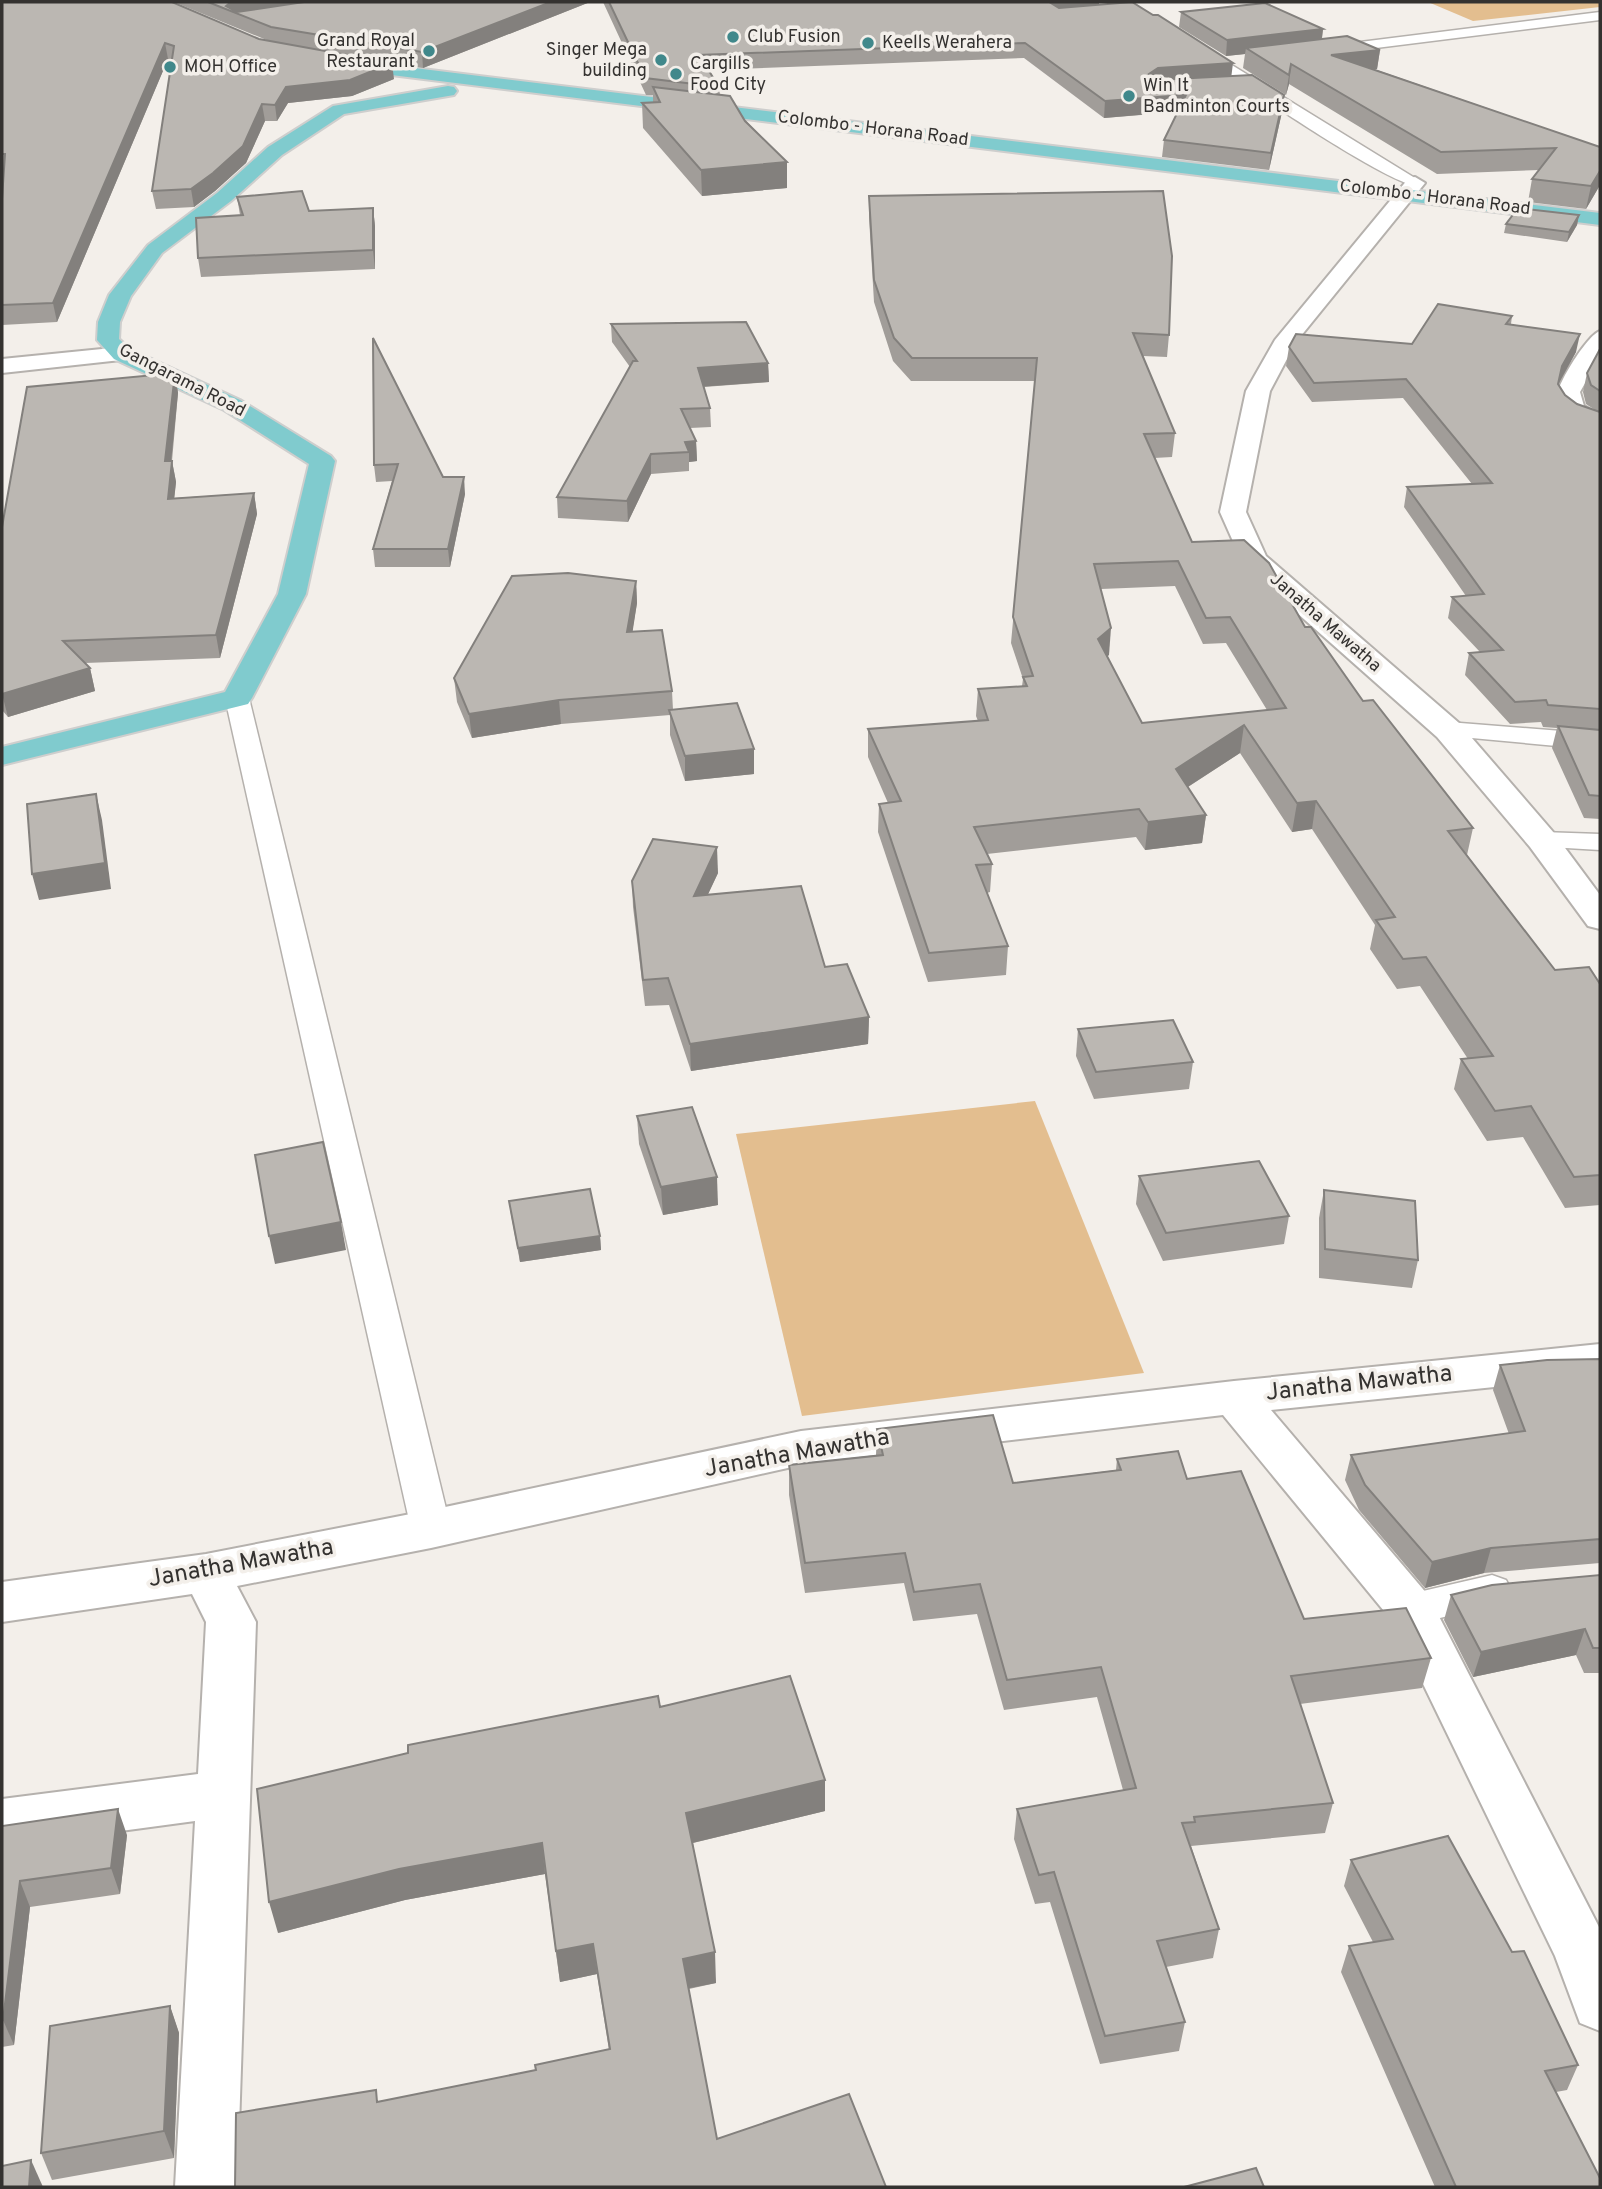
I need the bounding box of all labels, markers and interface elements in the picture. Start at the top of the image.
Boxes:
place label: Club Fusion [747,26,841,49]
marker: Club Fusion [725,29,741,45]
place label: Grand Royal Restaurant [317,30,415,74]
place label: Keells Werahera [882,32,1012,55]
marker: Keells Werahera [860,35,876,51]
place label: Singer Mega building [546,39,647,83]
marker: Grand Royal Restaurant [421,43,437,59]
marker: Singer Mega building [653,52,669,68]
place label: Cargills Food City [690,53,766,97]
place label: MOH Office [184,56,277,79]
marker: MOH Office [162,59,178,75]
marker: Cargills Food City [668,66,684,82]
place label: Win It Badminton Courts [1143,75,1290,119]
marker: Win It Badminton Courts [1121,88,1137,104]
street label: Colombo - Horana Road [776,106,970,152]
street label: Colombo - Horana Road [1338,175,1532,221]
street label: Gangarama Road [115,339,249,423]
street label: Janatha Mawatha [1264,568,1386,678]
street label: Janatha Mawatha [1264,1359,1454,1409]
street label: Janatha Mawatha [702,1423,892,1485]
street label: Janatha Mawatha [146,1533,336,1595]

